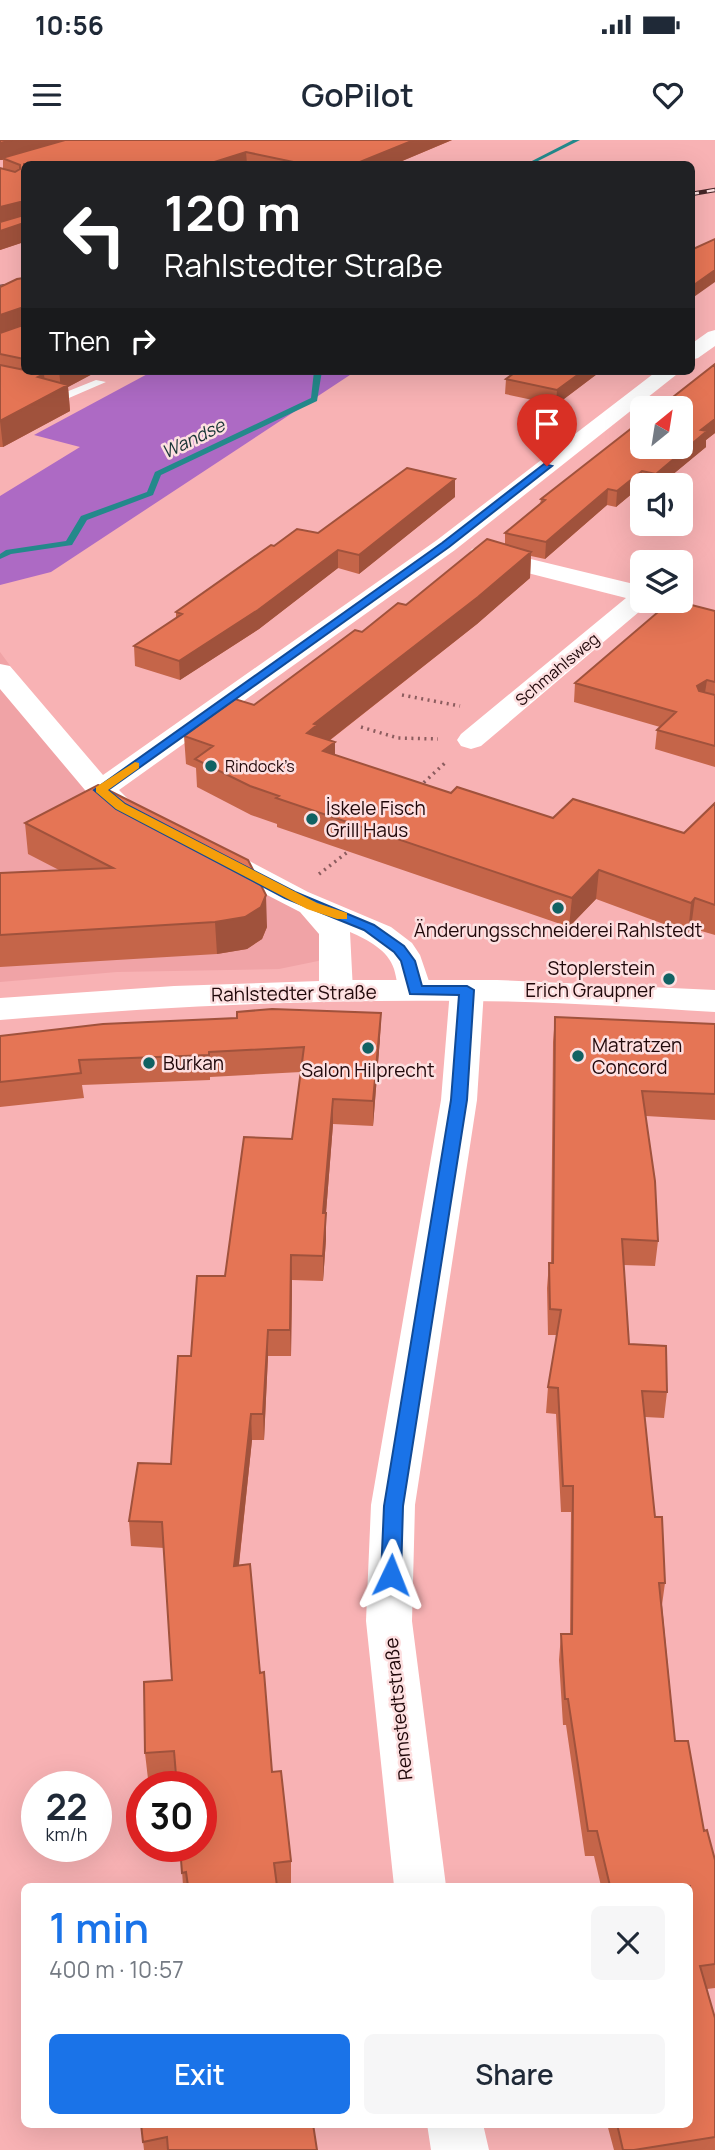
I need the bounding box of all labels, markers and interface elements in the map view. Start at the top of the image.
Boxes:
text: 10:56 [35,7,104,43]
text: GoPilot [301,73,414,117]
icon: menu [28,76,66,114]
icon: heart [649,76,687,114]
text: 120 m [164,179,301,246]
icon: left [49,189,140,280]
text: Rahlstedter Straße [164,243,443,287]
icon: right [124,322,162,360]
text: Then [49,323,110,359]
pin [517,394,577,466]
north arrow [630,396,693,458]
map controls [630,396,693,613]
icon: arrive [528,405,566,443]
water label: Wandse [157,412,230,464]
button: sound [630,473,693,536]
button: layers [630,550,693,613]
street label: Schmahlsweg [511,628,603,710]
place label: Rindock’s [225,755,295,777]
marker: Rindock’s [203,758,219,774]
place label: İskele Fisch Grill Haus [326,795,426,843]
marker: İskele Fisch Grill Haus [304,811,320,827]
marker: Änderungsschneiderei Rahlstedt [550,900,566,916]
place label: Änderungsschneiderei Rahlstedt [414,917,702,943]
place label: Stoplerstein Erich Graupner [525,955,655,1003]
marker: Stoplerstein Erich Graupner [661,971,677,987]
street label: Rahlstedter Straße [211,979,377,1007]
place label: Matratzen Concord [592,1032,682,1080]
marker: Salon Hilprecht [360,1040,376,1056]
marker: Matratzen Concord [570,1048,586,1064]
place label: Burkan [163,1050,224,1076]
marker: Burkan [141,1055,157,1071]
place label: Salon Hilprecht [301,1057,435,1083]
position arrow [354,1538,428,1612]
street label: Remstedtstraße [378,1636,418,1782]
speed limit sign: 30 [126,1771,217,1862]
text: 22 [46,1783,87,1831]
text: km/h [46,1822,87,1846]
text: 1 min [49,1898,149,1956]
button: close [591,1906,665,1980]
text: 400 m · 10:57 [49,1953,184,1985]
button: Exit [49,2034,350,2114]
button: Share [364,2034,665,2114]

